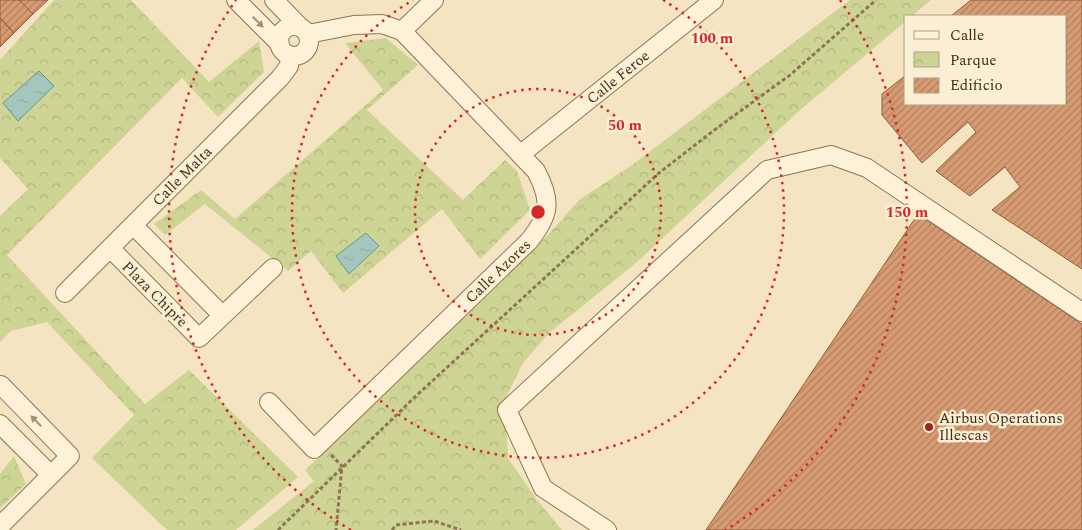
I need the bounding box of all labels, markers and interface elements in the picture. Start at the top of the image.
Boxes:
legend [904,15,1067,105]
one-way arrow [252,16,264,28]
text: Calle [950,24,984,47]
text: 100 m [691,27,734,50]
street label: Calle Feroe [582,45,655,110]
text: Parque [950,49,997,72]
text: Edificio [950,74,1003,97]
text: 50 m [608,114,643,137]
street label: Calle Malta [147,141,218,212]
text: 150 m [886,201,929,224]
centre of rings [529,203,547,221]
street label: Calle Azores [460,234,536,309]
street label: Plaza Chipre [116,256,193,333]
place label: Airbus Operations Illescas [939,407,1063,447]
one-way arrow [30,416,42,428]
marker: Airbus Operations Illescas [923,421,935,433]

